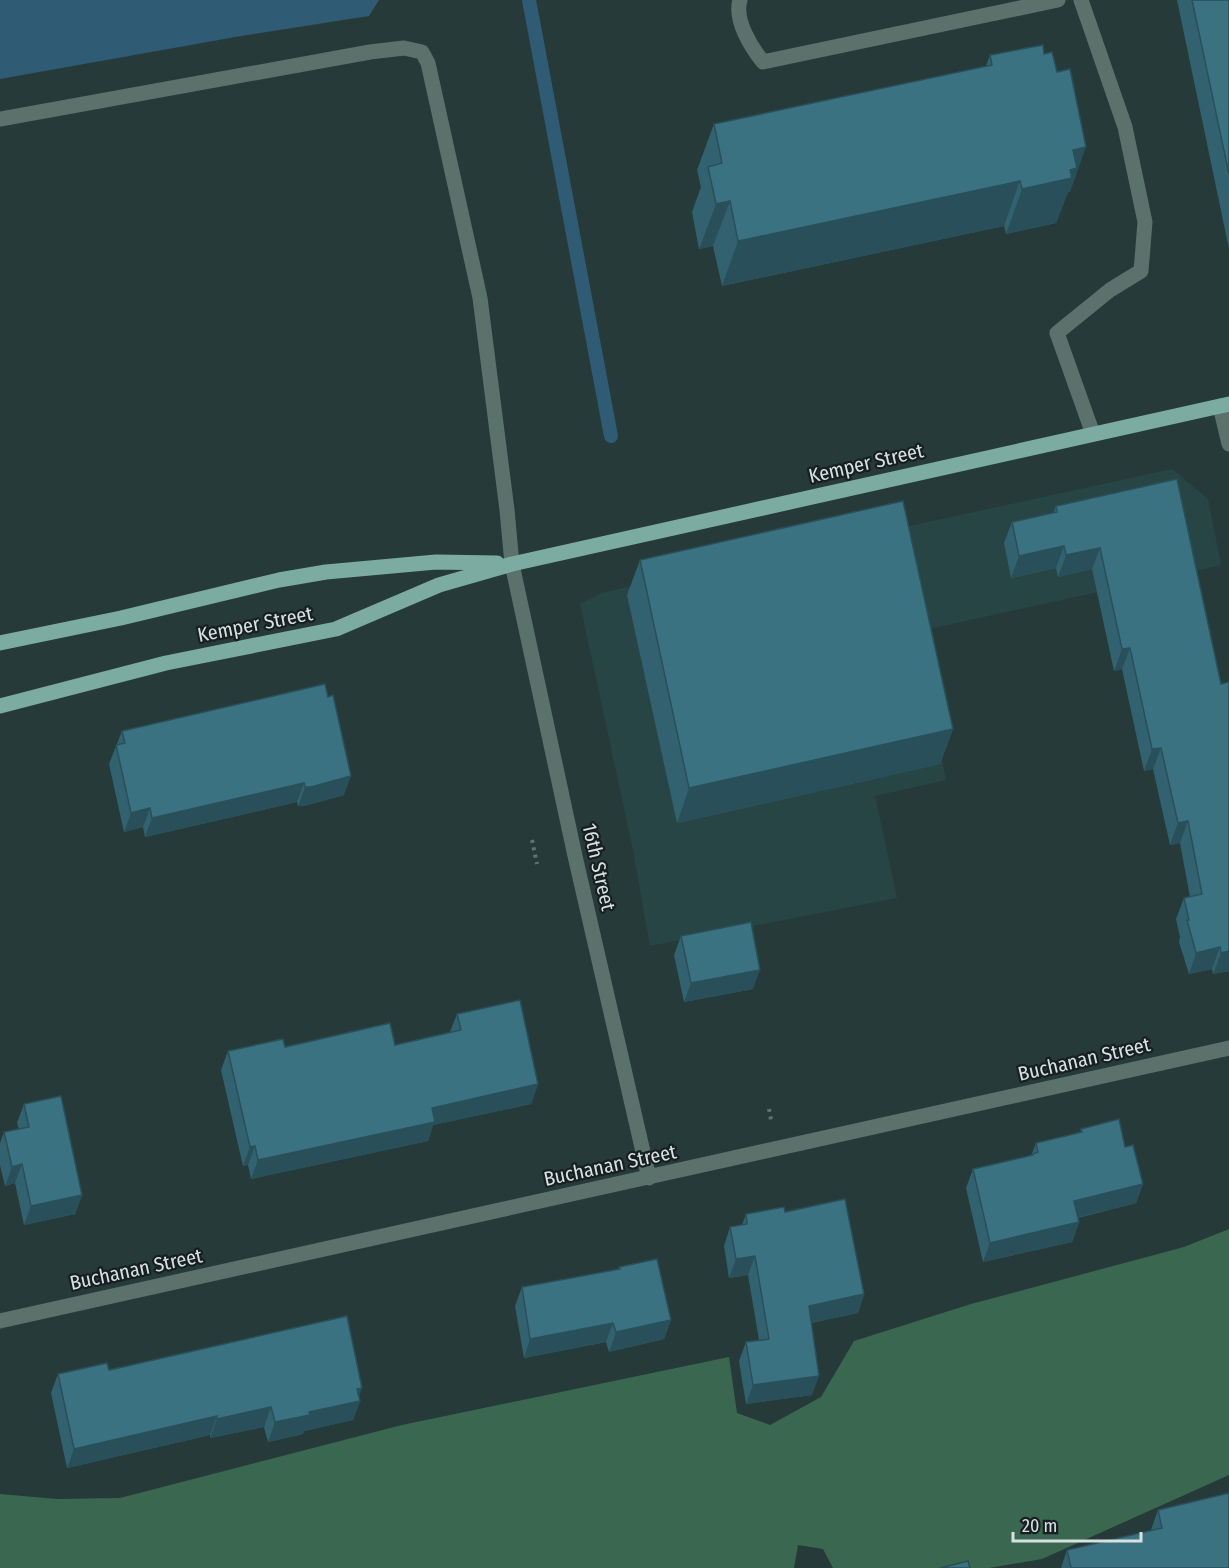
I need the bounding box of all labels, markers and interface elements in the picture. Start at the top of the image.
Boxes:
street label: Kemper Street [806,438,926,488]
street label: Kemper Street [195,601,315,647]
street label: 16th Street [577,821,621,913]
street label: Buchanan Street [1016,1032,1153,1086]
street label: Buchanan Street [541,1139,679,1191]
street label: Buchanan Street [67,1243,205,1295]
scale bar [1013,1505,1140,1543]
text: 20 m [1022,1515,1057,1537]

